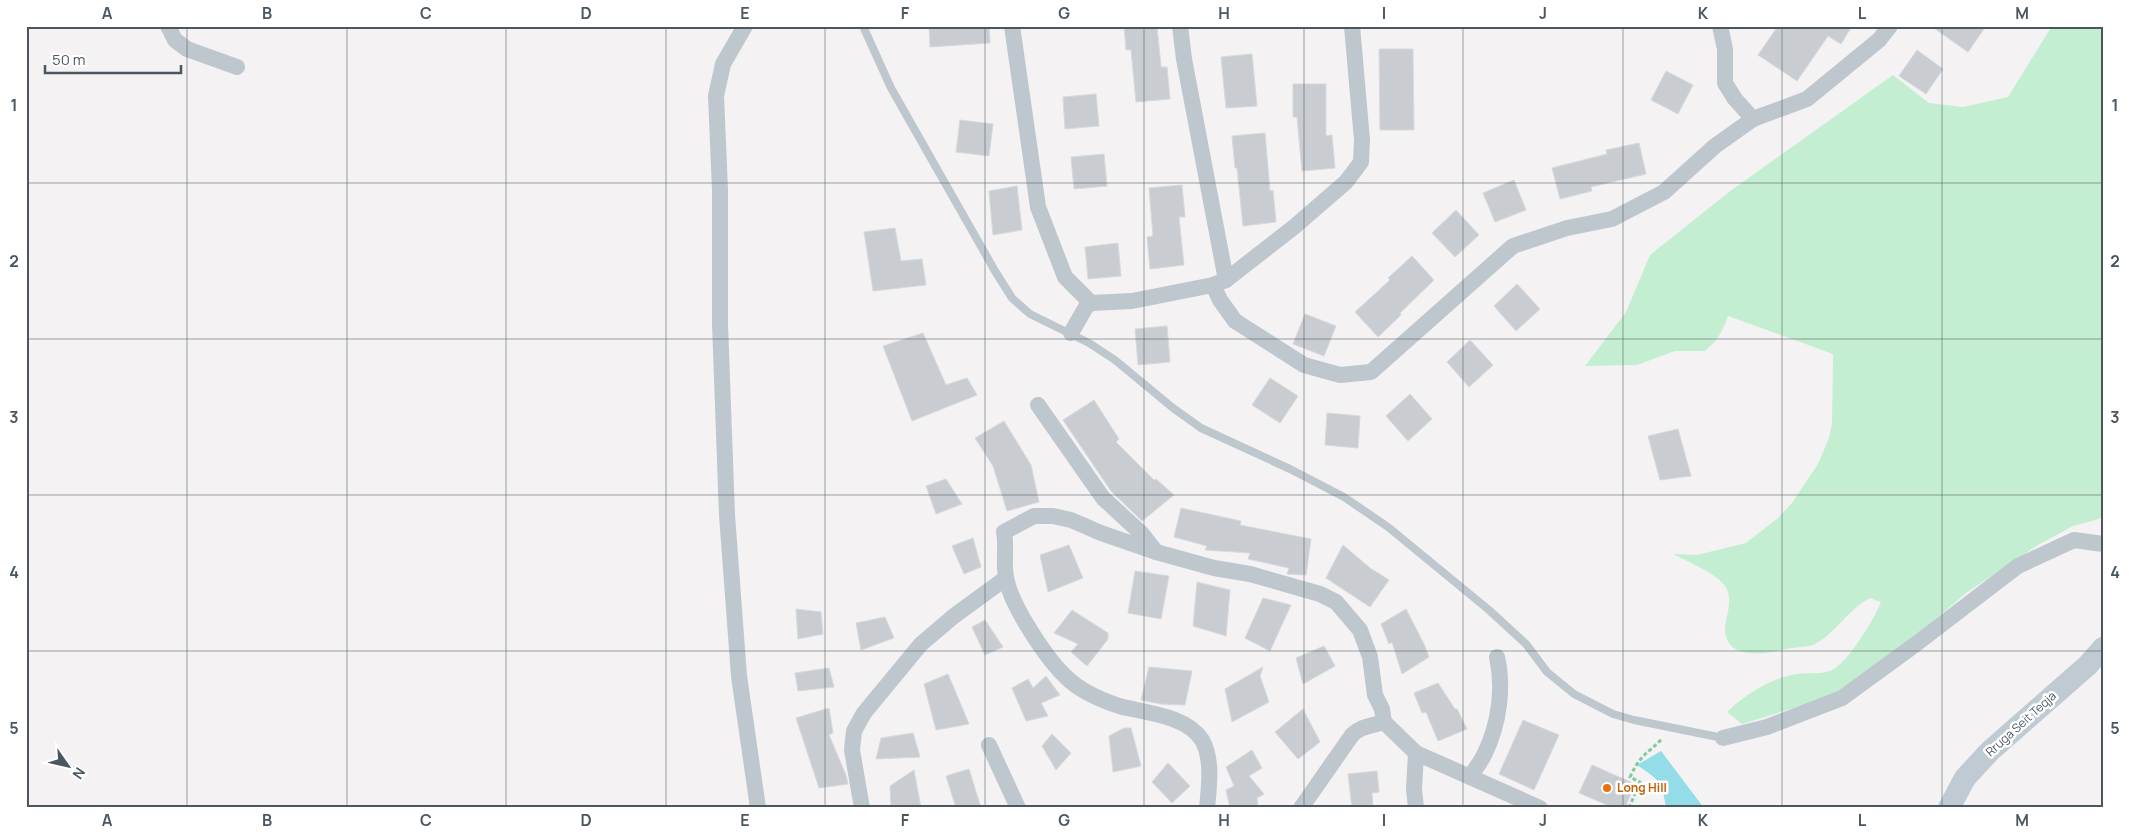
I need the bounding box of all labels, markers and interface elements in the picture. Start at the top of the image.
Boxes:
text: A [102,2,113,24]
text: B [262,2,272,24]
text: C [420,2,432,24]
text: D [580,2,592,24]
text: E [740,2,750,24]
text: F [901,2,910,24]
text: G [1058,2,1070,24]
text: H [1218,2,1230,24]
text: I [1382,2,1386,24]
text: J [1539,2,1547,24]
text: K [1698,2,1709,24]
text: L [1858,2,1867,24]
text: M [2015,2,2029,24]
scale bar [45,42,181,74]
text: 50 m [52,49,86,70]
text: 1 [10,94,18,116]
text: 1 [2111,94,2119,116]
text: 2 [9,250,19,272]
text: 2 [2110,250,2120,272]
text: 3 [9,406,19,428]
text: 3 [2110,406,2120,428]
text: 4 [9,561,19,583]
text: 4 [2110,561,2120,583]
street label: Rruga Seit Teqja [1982,687,2060,760]
text: 5 [9,717,19,739]
text: 5 [2110,717,2120,739]
north arrow [42,742,92,792]
text: N [69,764,90,783]
place label: Long Hill [1617,779,1667,796]
marker: Long Hill [1601,782,1613,794]
text: A [102,809,113,831]
text: B [262,809,272,831]
text: C [420,809,432,831]
text: D [580,809,592,831]
text: E [740,809,750,831]
text: F [901,809,910,831]
text: G [1058,809,1070,831]
text: H [1218,809,1230,831]
text: I [1382,809,1386,831]
text: J [1539,809,1547,831]
text: K [1698,809,1709,831]
text: L [1858,809,1867,831]
text: M [2015,809,2029,831]

